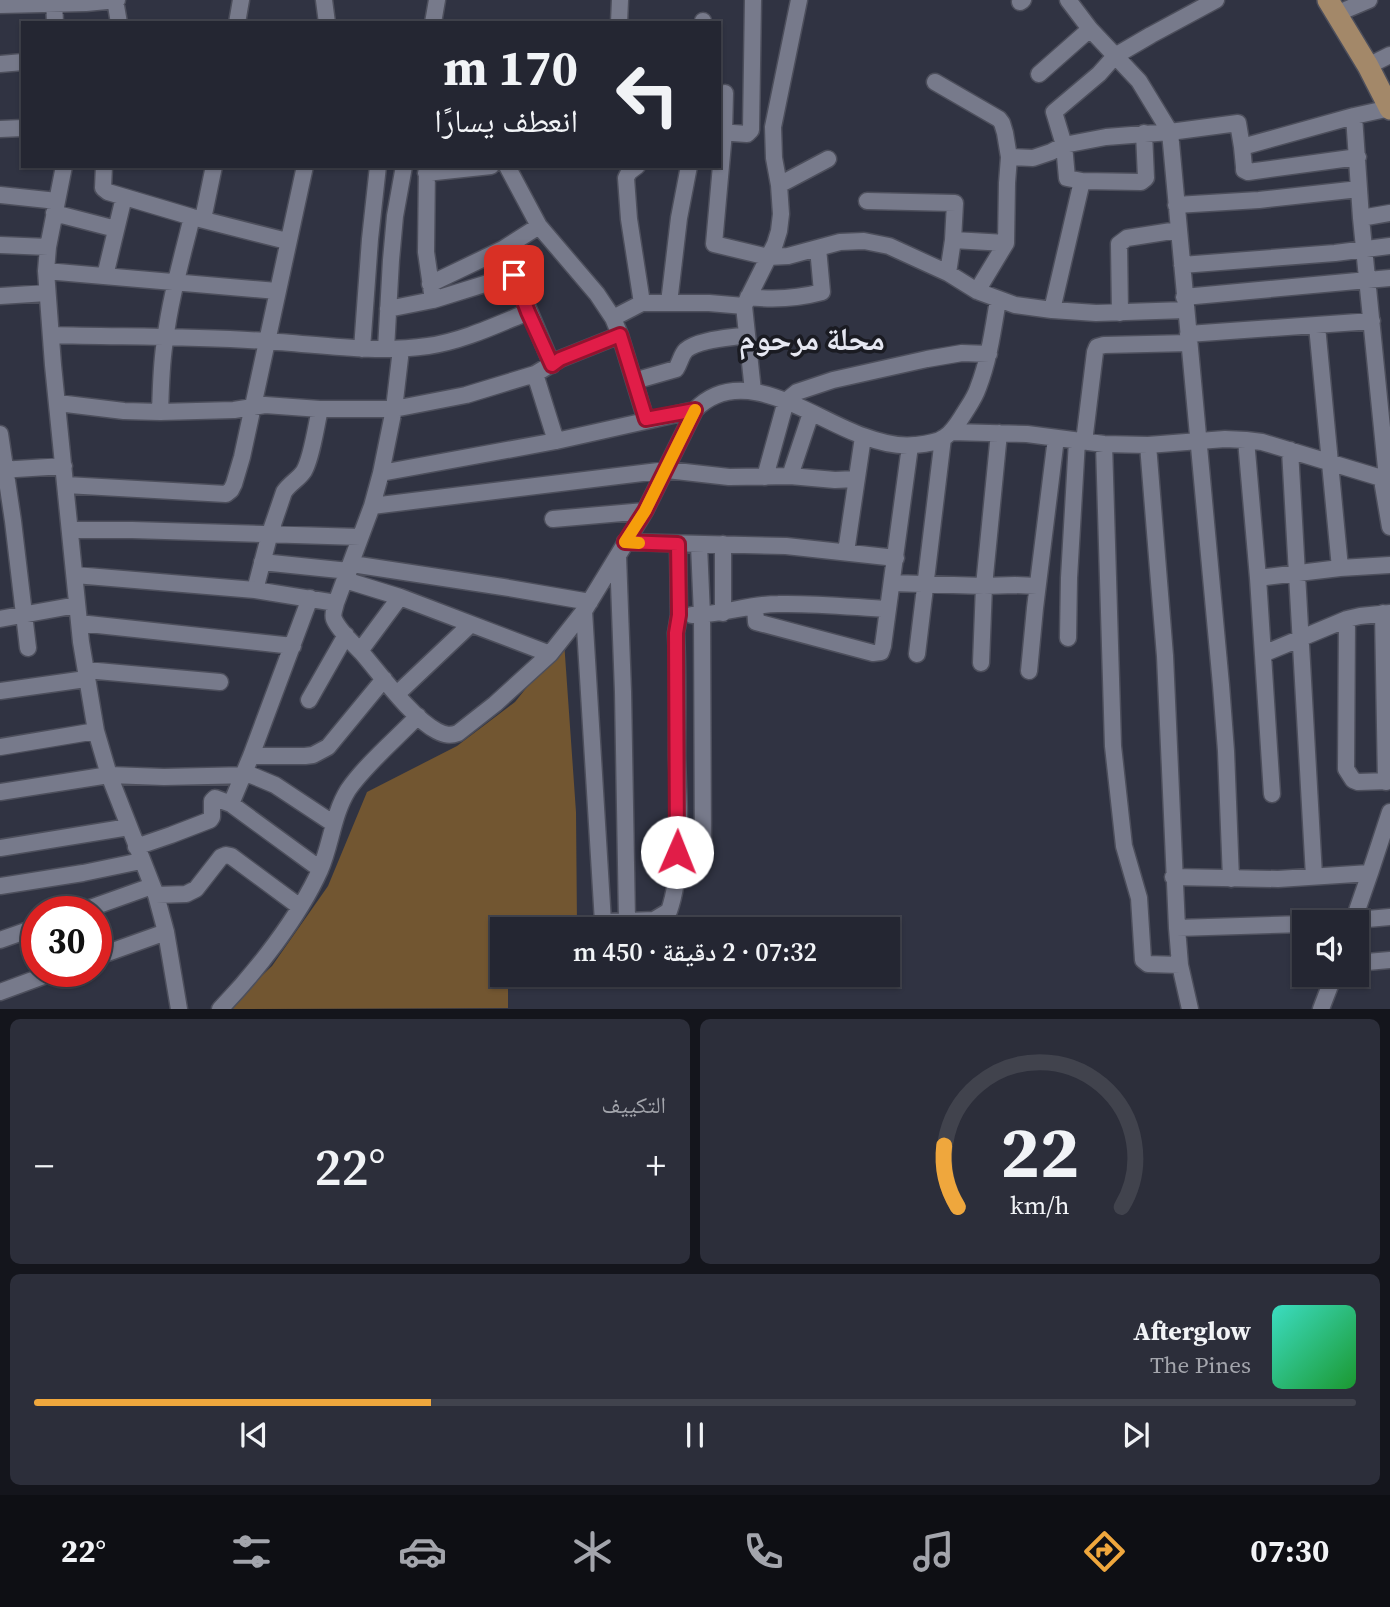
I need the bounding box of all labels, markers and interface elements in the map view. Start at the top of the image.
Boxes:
text: 170 m [443,34,578,101]
icon: left [602,49,693,140]
text: انعطف يسارًا [434,99,578,143]
pin [484,245,544,305]
icon: arrive [495,256,533,294]
district label: محلة مرحوم [739,317,885,361]
position arrow [640,815,714,889]
speed limit sign: 30 [21,896,112,987]
map controls [1292,910,1369,987]
button: sound [1292,910,1369,987]
text: 07:32 · 2 دقيقة · 450 m [573,934,817,970]
text: التكييف [601,1089,666,1121]
text: 22 [1001,1103,1079,1202]
text: 22° [314,1131,386,1202]
text: − [34,1140,54,1192]
text: + [646,1140,666,1192]
text: km/h [1010,1188,1070,1222]
text: Afterglow [1133,1313,1251,1349]
text: The Pines [1150,1349,1251,1381]
icon: previous [235,1416,273,1454]
icon: pause [676,1416,714,1454]
icon: next [1117,1416,1155,1454]
icon: filters [227,1527,276,1576]
icon: car [398,1527,447,1576]
icon: climate [568,1527,617,1576]
icon: phone [739,1527,788,1576]
icon: music [909,1527,958,1576]
icon: directions [1080,1527,1129,1576]
text: 22° [61,1529,106,1573]
text: 07:30 [1250,1529,1329,1573]

